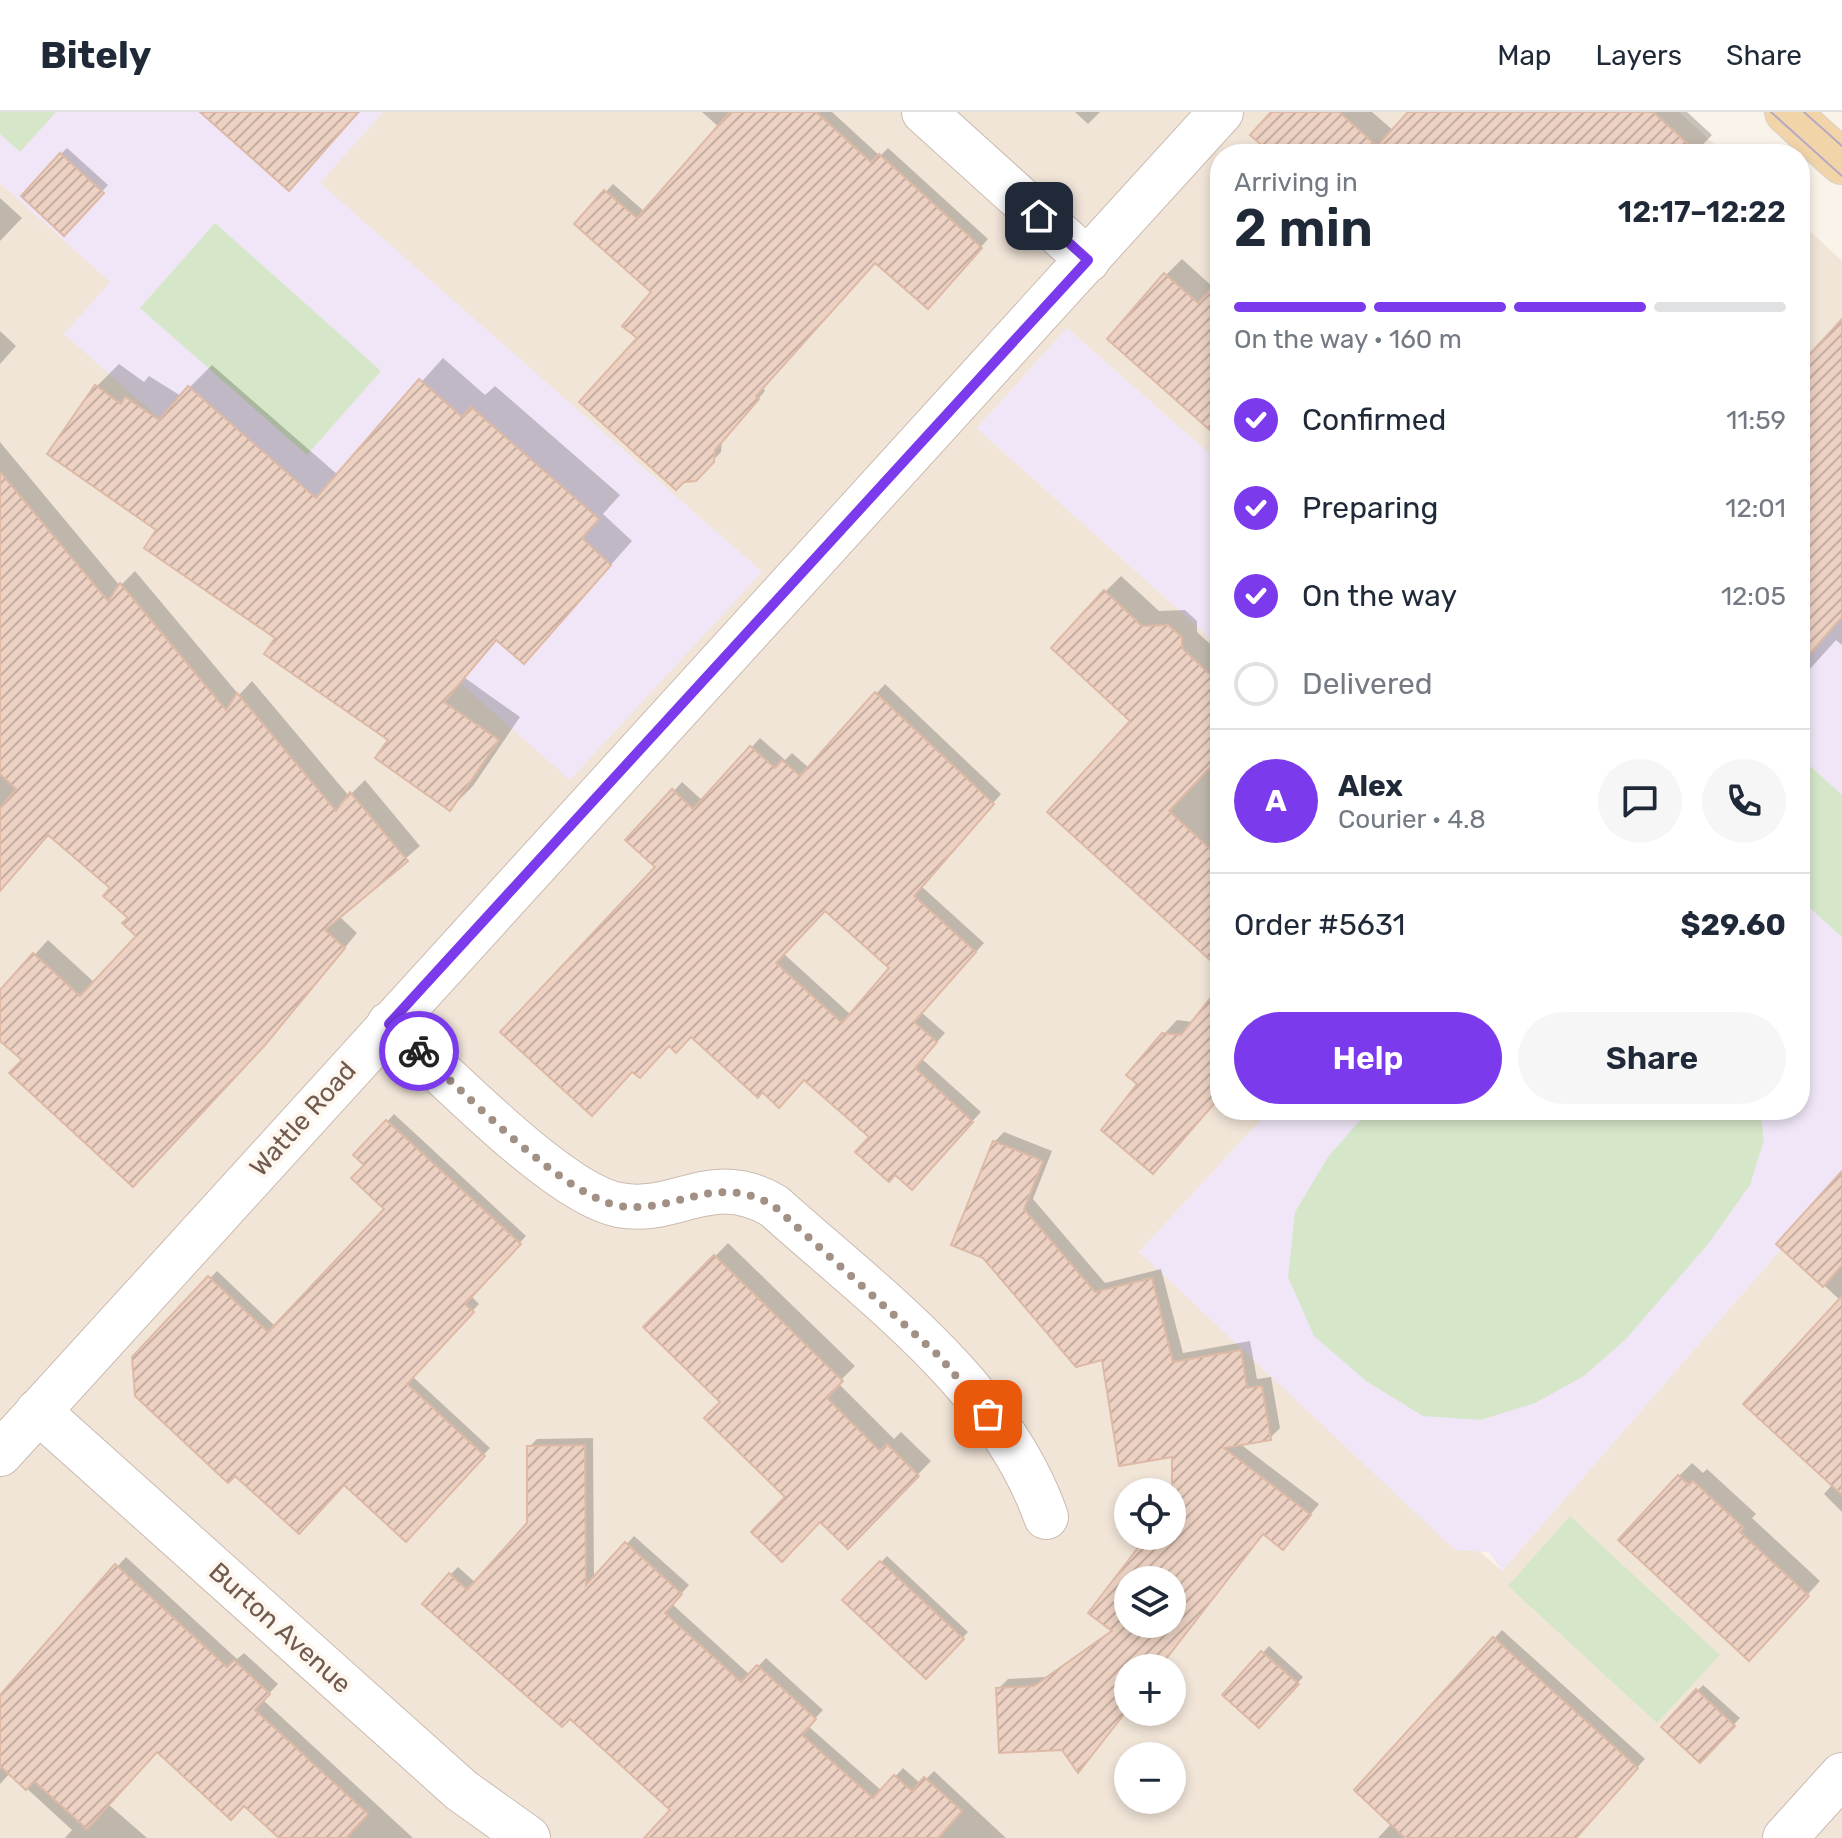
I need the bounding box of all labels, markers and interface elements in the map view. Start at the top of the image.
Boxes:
text: Bitely [40,32,152,78]
text: Map [1497,39,1552,72]
text: Layers [1596,39,1682,72]
text: Share [1726,39,1802,72]
text: Arriving in [1234,167,1358,198]
pin [1005,182,1073,250]
icon: home [1017,194,1061,238]
text: 12:17–12:22 [1618,194,1786,230]
text: 2 min [1234,197,1373,259]
text: On the way · 160 m [1234,324,1462,355]
icon: check [1234,398,1278,442]
text: Confirmed [1302,402,1446,438]
text: 11:59 [1726,405,1786,436]
icon: check [1234,486,1278,530]
text: Preparing [1302,490,1438,526]
text: 12:01 [1725,493,1786,524]
icon: check [1234,574,1278,618]
text: On the way [1302,578,1457,614]
text: 12:05 [1721,581,1786,612]
text: Delivered [1302,666,1433,702]
button: chat [1598,759,1682,843]
button: phone [1702,759,1786,843]
text: Alex [1338,768,1403,804]
text: A [1265,783,1287,819]
text: Courier · 4.8 [1338,804,1486,835]
text: Order #5631 [1234,907,1405,943]
text: $29.60 [1680,907,1786,943]
courier [379,1011,459,1091]
button: Help [1234,1012,1502,1104]
button: Share [1518,1012,1786,1104]
icon: bike [397,1029,441,1073]
street label: Wattle Road [243,1055,363,1183]
pin [954,1380,1022,1448]
icon: bag [966,1392,1010,1436]
map controls [1114,1478,1186,1814]
button: locate [1114,1478,1186,1550]
street label: Burton Avenue [203,1556,357,1700]
button: layers [1114,1566,1186,1638]
button: + [1114,1654,1186,1726]
button: − [1114,1742,1186,1814]

